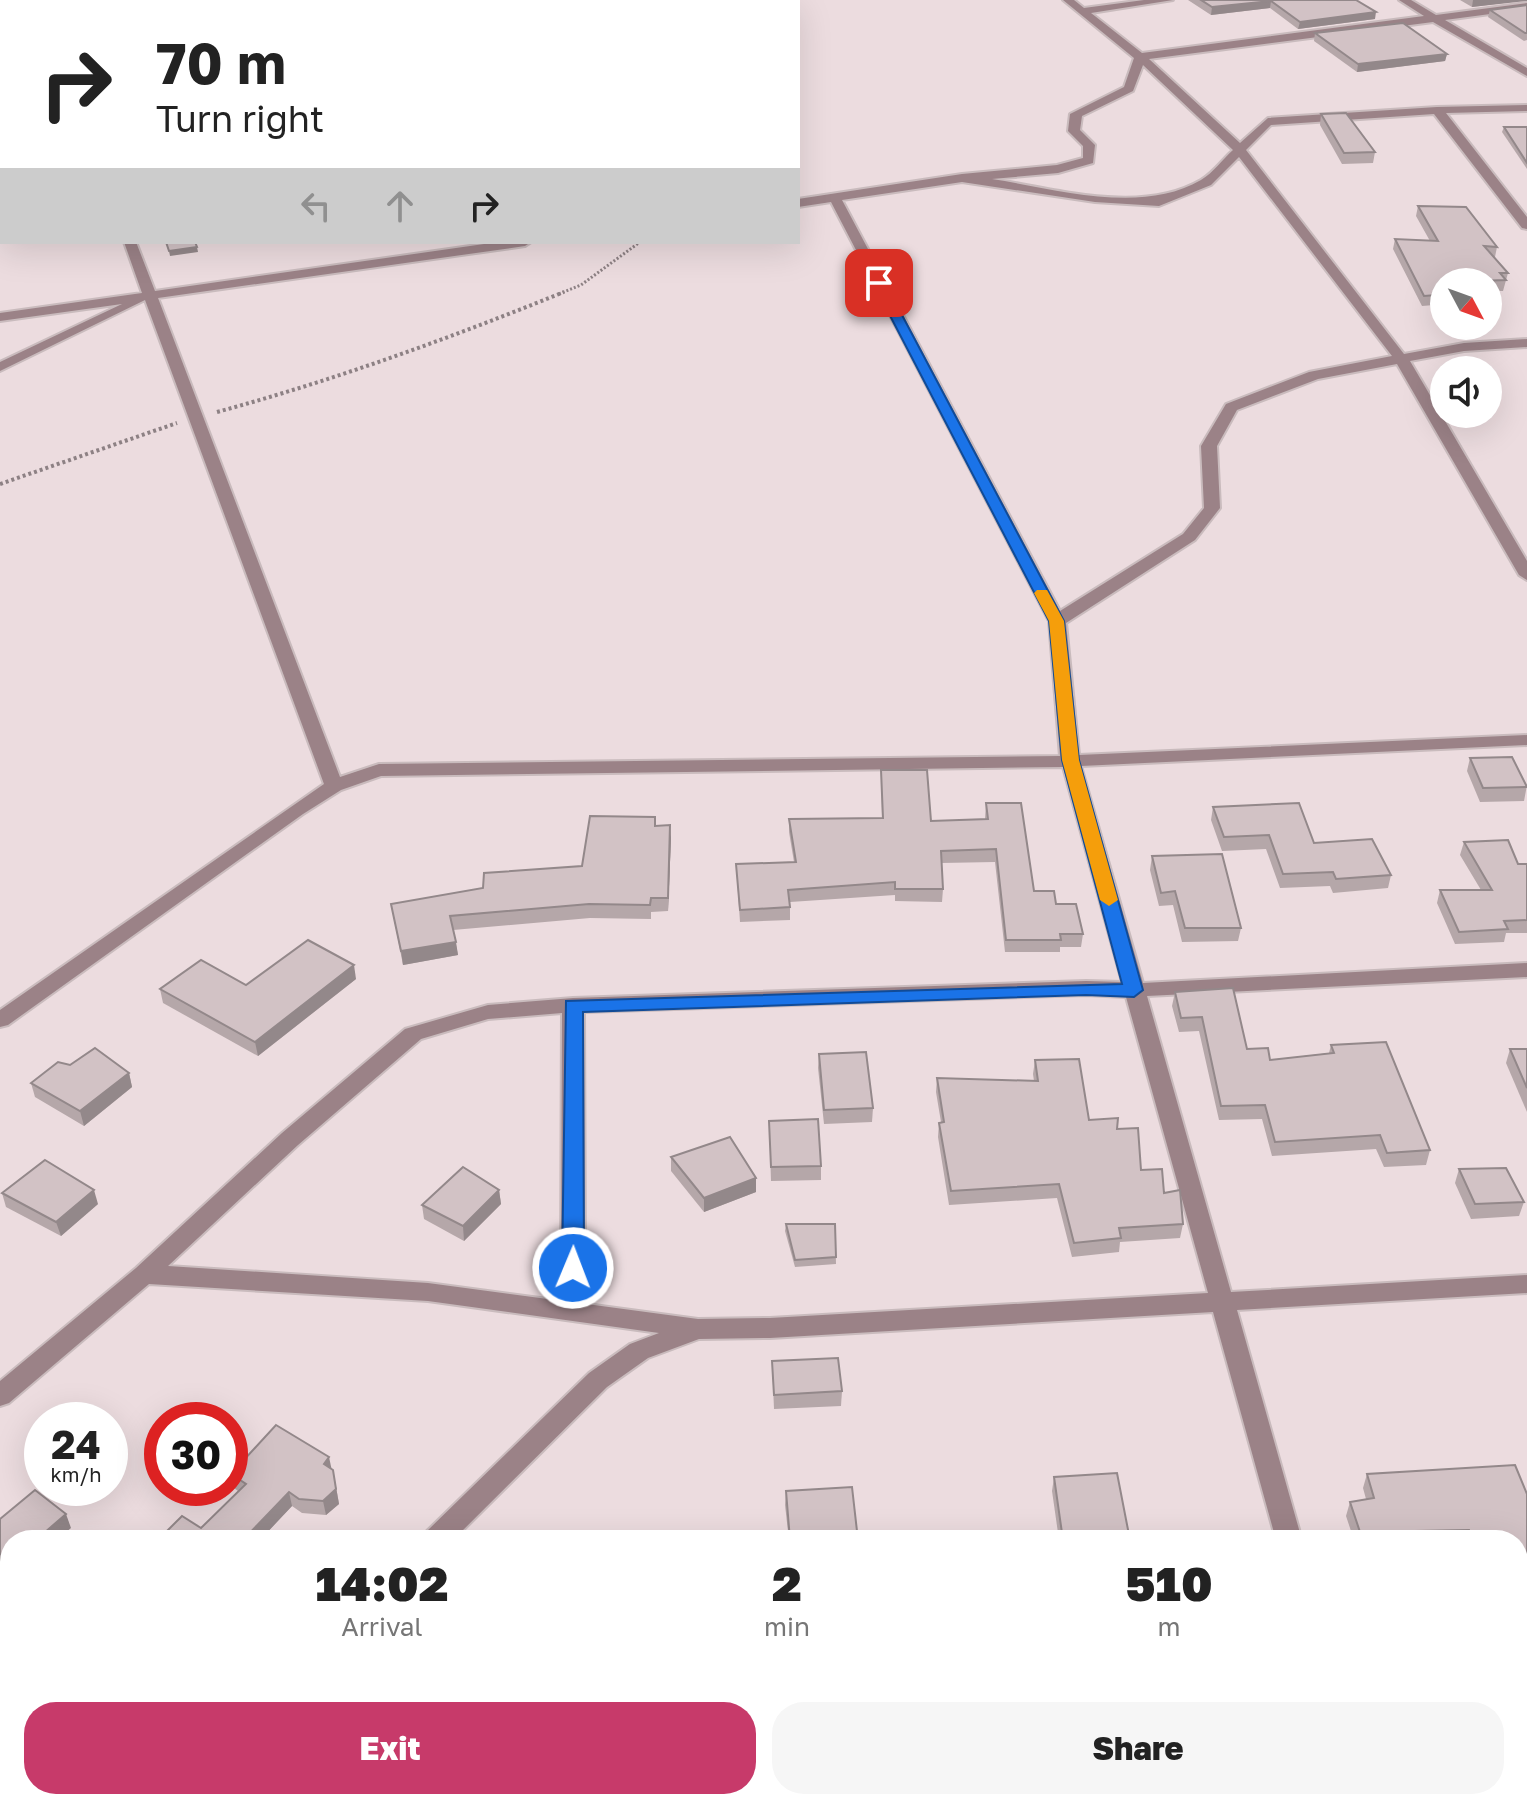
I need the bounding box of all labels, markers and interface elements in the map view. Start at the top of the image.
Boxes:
text: 70 m [156,29,286,96]
icon: right [24,32,128,136]
text: Turn right [156,97,324,140]
icon: left [294,184,338,228]
icon: ahead [378,184,422,228]
icon: right [462,184,506,228]
pin [845,249,913,317]
icon: arrive [857,261,901,305]
north arrow [1430,268,1502,340]
map controls [1430,268,1502,428]
button: sound [1430,356,1502,428]
position arrow [531,1226,615,1310]
speed limit sign: 30 [144,1402,248,1506]
text: 24 [51,1420,101,1468]
text: km/h [51,1462,101,1486]
text: 14:02 [315,1554,449,1612]
text: 2 [772,1554,802,1612]
text: 510 [1125,1554,1213,1612]
text: Arrival [341,1611,423,1642]
text: min [764,1611,810,1642]
text: m [1157,1611,1180,1642]
button: Exit [24,1702,756,1794]
button: Share [772,1702,1504,1794]

